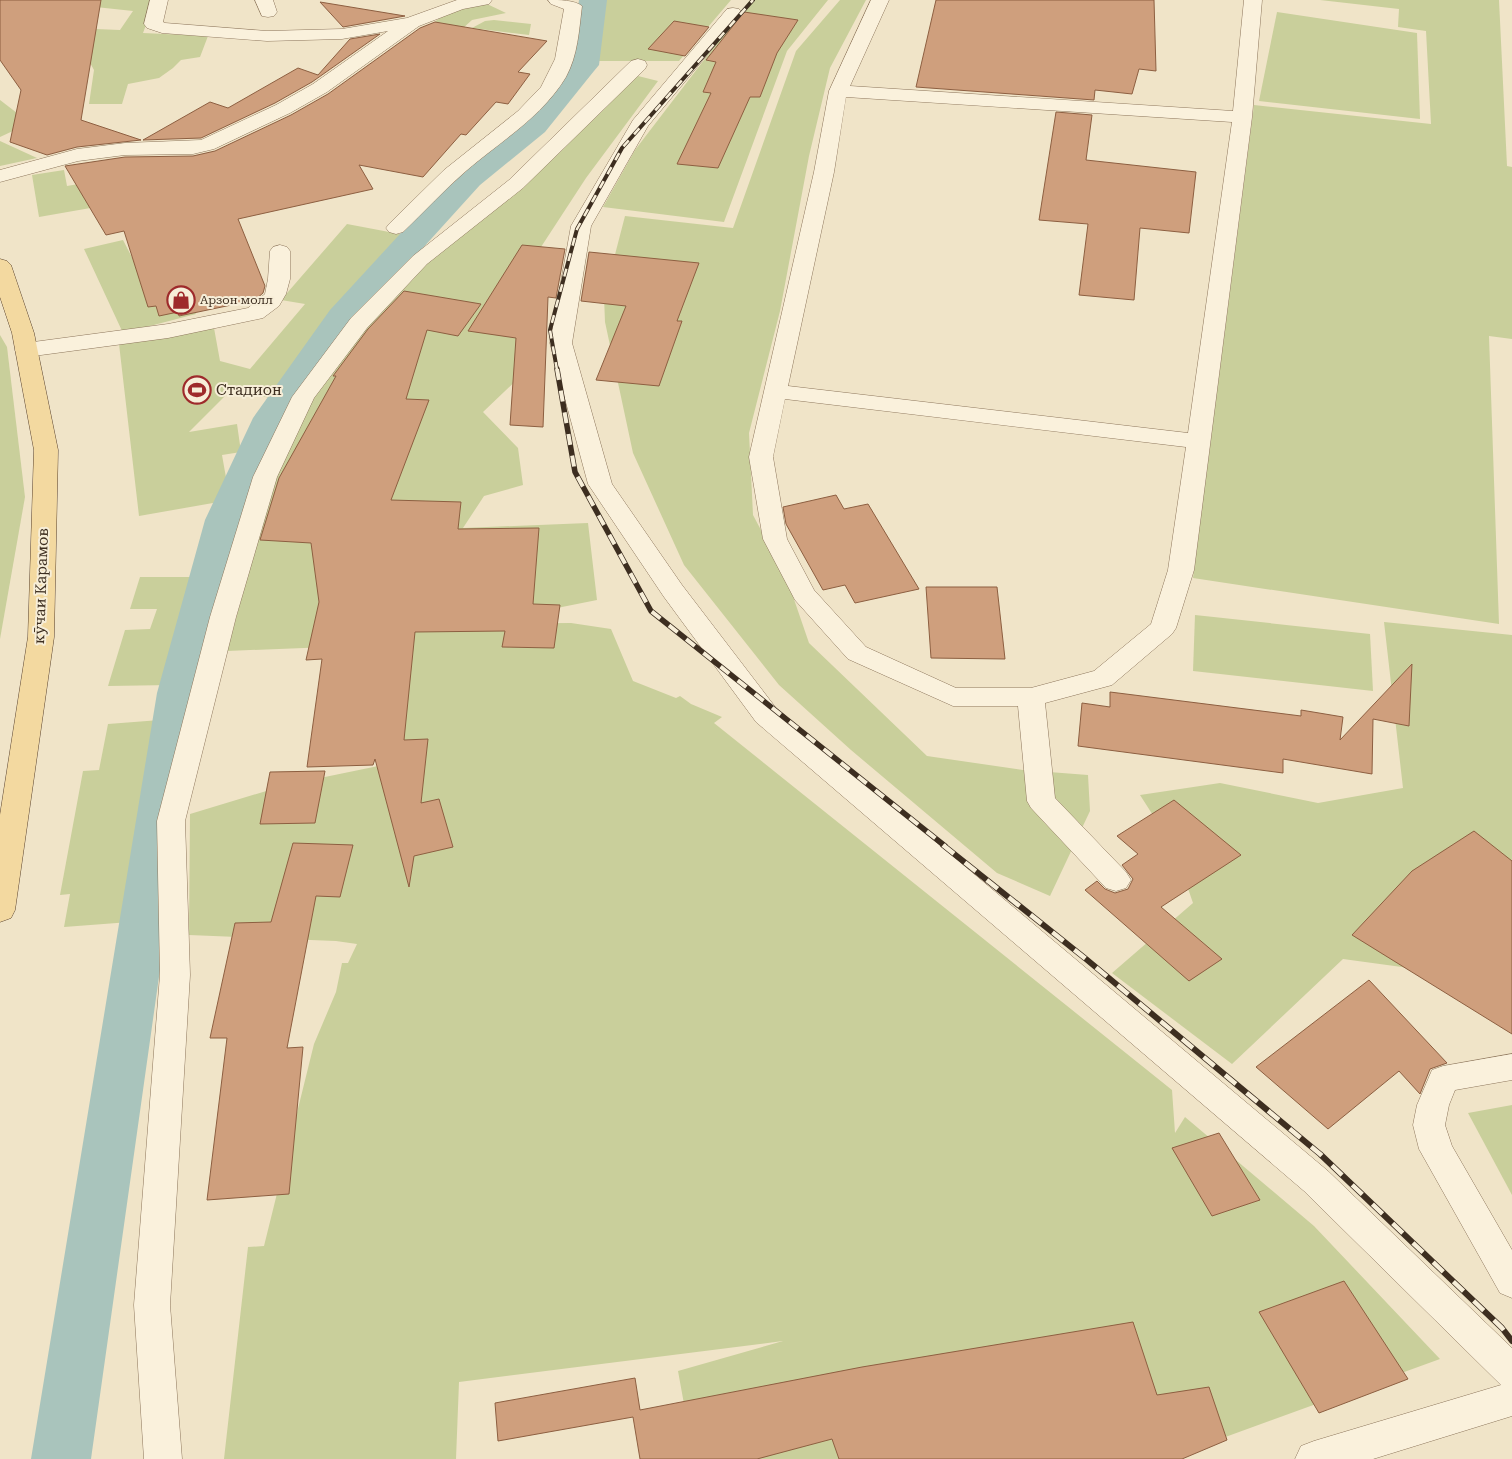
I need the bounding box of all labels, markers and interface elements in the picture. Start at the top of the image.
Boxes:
shop icon: Арзон молл [166,285,196,315]
place label: Арзон молл [200,293,273,307]
sports icon: Стадион [182,375,212,405]
place label: Стадион [216,381,282,399]
street label: кӯчаи Карамов [30,528,52,644]

